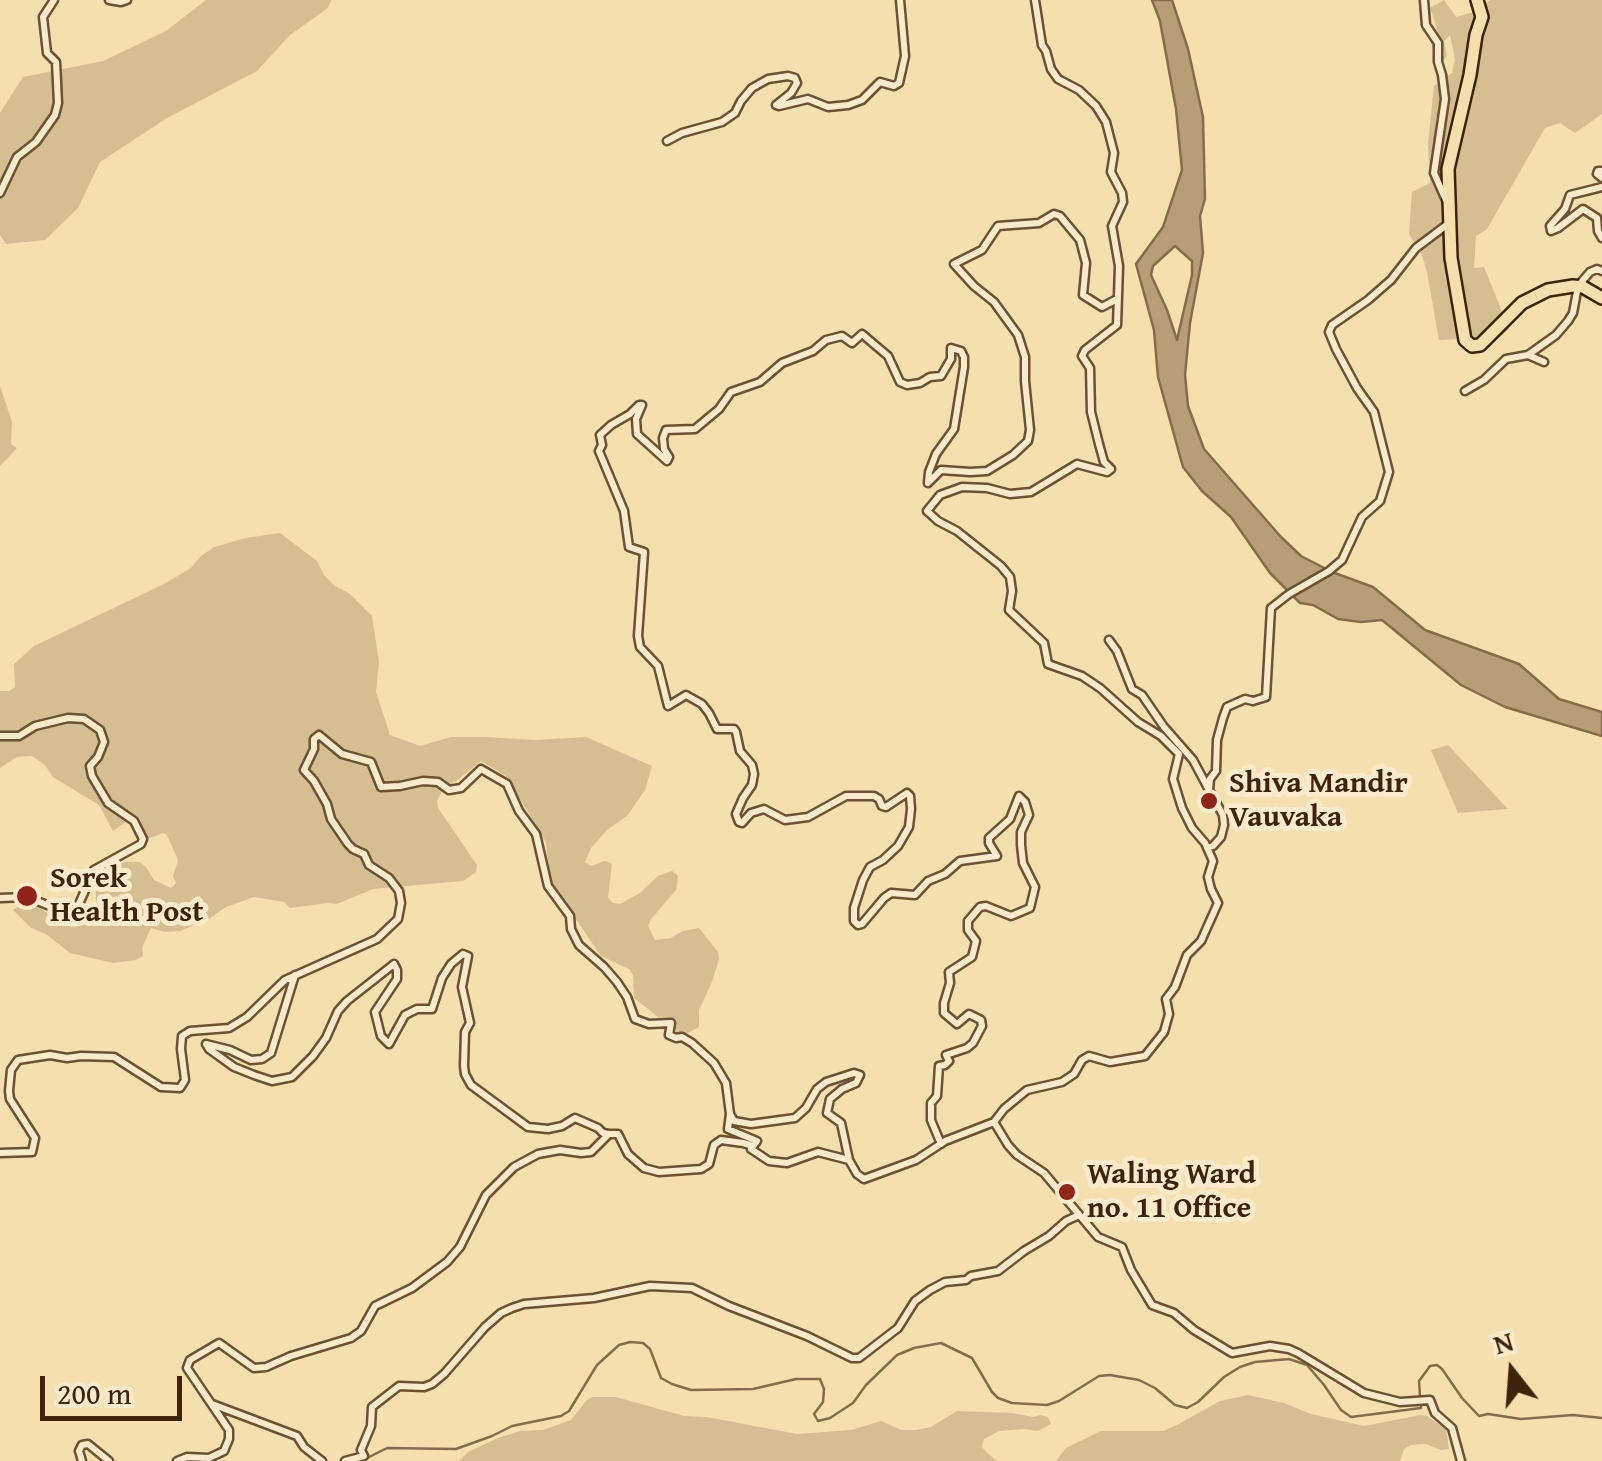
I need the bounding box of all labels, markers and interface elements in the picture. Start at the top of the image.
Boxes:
place label: Shiva Mandir Vauvaka [1229,766,1408,836]
marker: Shiva Mandir Vauvaka [1198,790,1220,812]
place label: Sorek Health Post [50,861,204,932]
marker: Sorek Health Post [14,883,40,909]
place label: Waling Ward no. 11 Office [1087,1157,1256,1228]
marker: Waling Ward no. 11 Office [1056,1181,1078,1203]
text: N [1488,1319,1518,1364]
north arrow [1462,1321,1562,1421]
scale bar [45,1356,188,1418]
text: 200 m [57,1371,131,1415]

